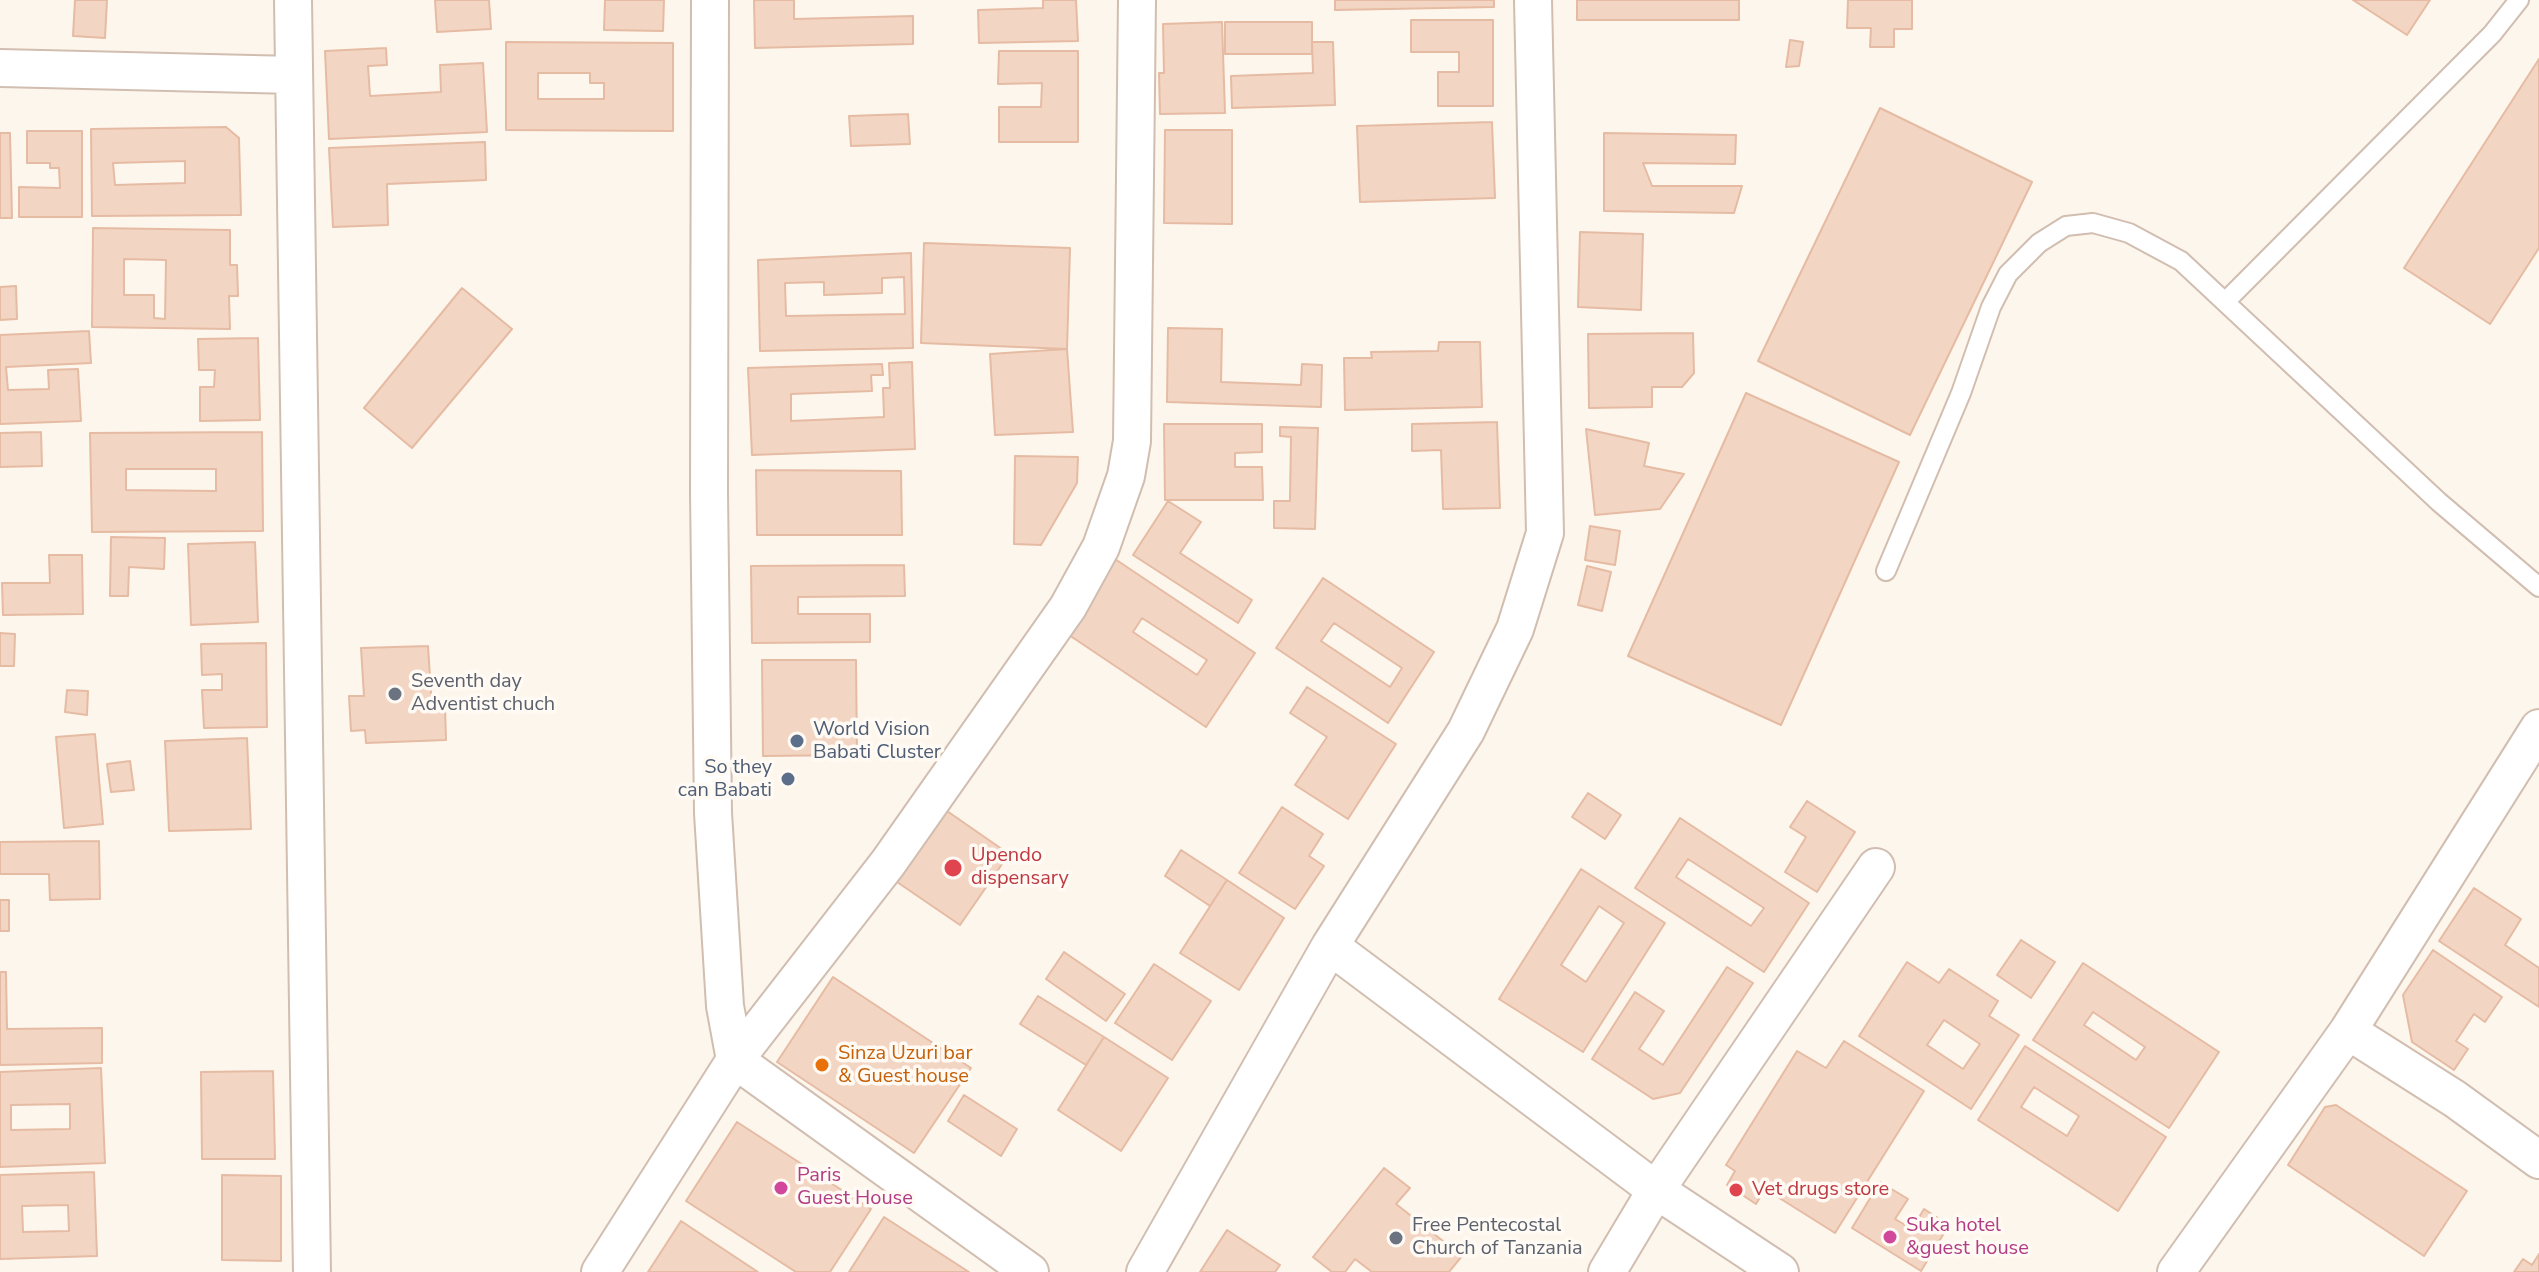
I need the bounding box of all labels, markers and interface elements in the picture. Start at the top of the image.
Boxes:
place label: Seventh day Adventist chuch [411,670,555,717]
marker: Seventh day Adventist chuch [386,685,404,703]
place label: World Vision Babati Cluster [813,718,941,765]
marker: World Vision Babati Cluster [788,732,806,750]
place label: So they can Babati [678,756,772,803]
marker: So they can Babati [779,770,797,788]
place label: Upendo dispensary [971,844,1069,891]
marker: Upendo dispensary [942,857,964,879]
place label: Sinza Uzuri bar & Guest house [838,1042,973,1089]
marker: Sinza Uzuri bar & Guest house [813,1056,831,1074]
place label: Paris Guest House [797,1164,913,1211]
place label: Vet drugs store [1752,1178,1889,1202]
marker: Paris Guest House [772,1179,790,1197]
marker: Vet drugs store [1727,1181,1745,1199]
place label: Free Pentecostal Church of Tanzania [1412,1214,1582,1261]
place label: Suka hotel &guest house [1906,1214,2029,1261]
marker: Suka hotel &guest house [1881,1228,1899,1246]
marker: Free Pentecostal Church of Tanzania [1387,1229,1405,1247]

